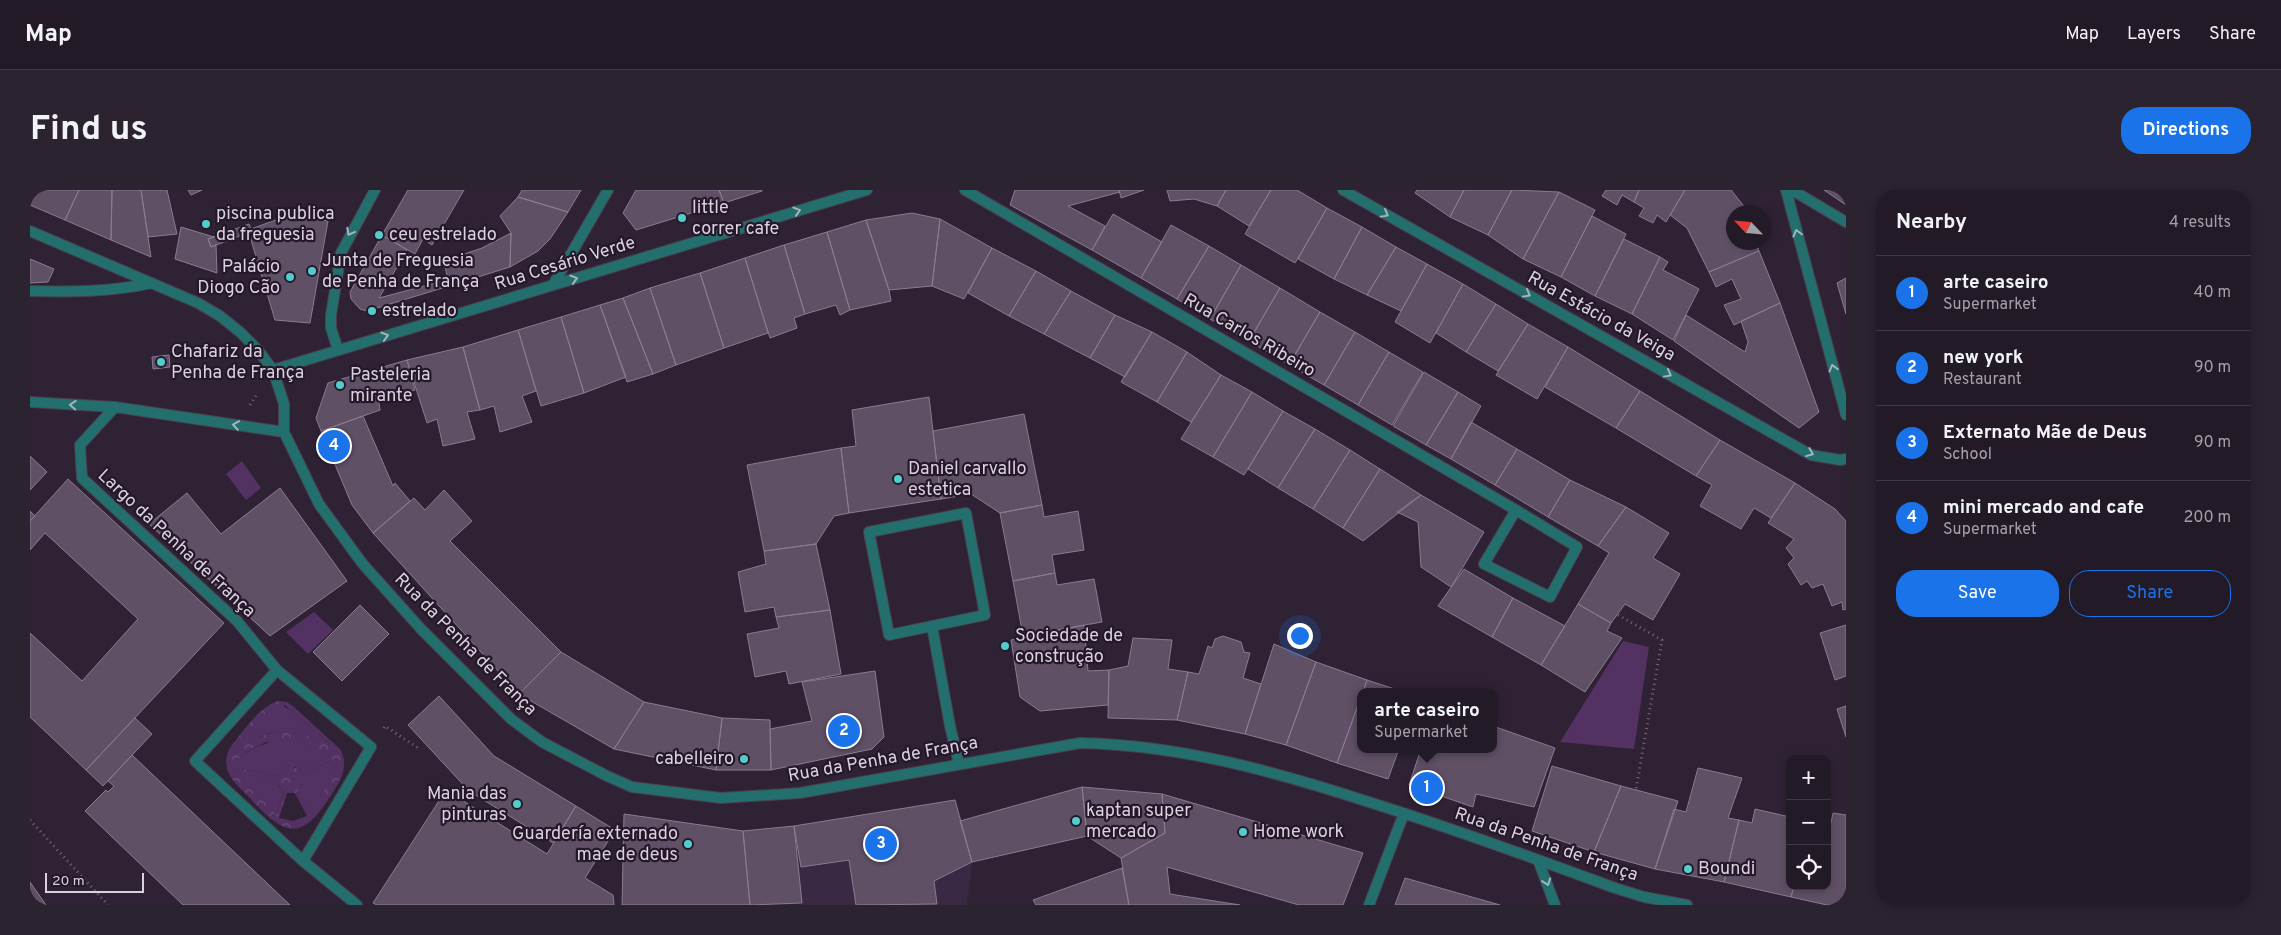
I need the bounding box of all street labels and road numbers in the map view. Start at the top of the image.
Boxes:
street label: Rua Cesário Verde [492,232,638,296]
street label: Rua Estácio da Veiga [1523,267,1679,367]
street label: Rua Carlos Ribeiro [1179,289,1319,383]
street label: Largo da Penha de França [92,465,260,623]
street label: Rua da Penha de França [389,569,541,721]
street label: Rua da Penha de França [786,732,980,788]
street label: Rua da Penha de França [1451,803,1641,887]

